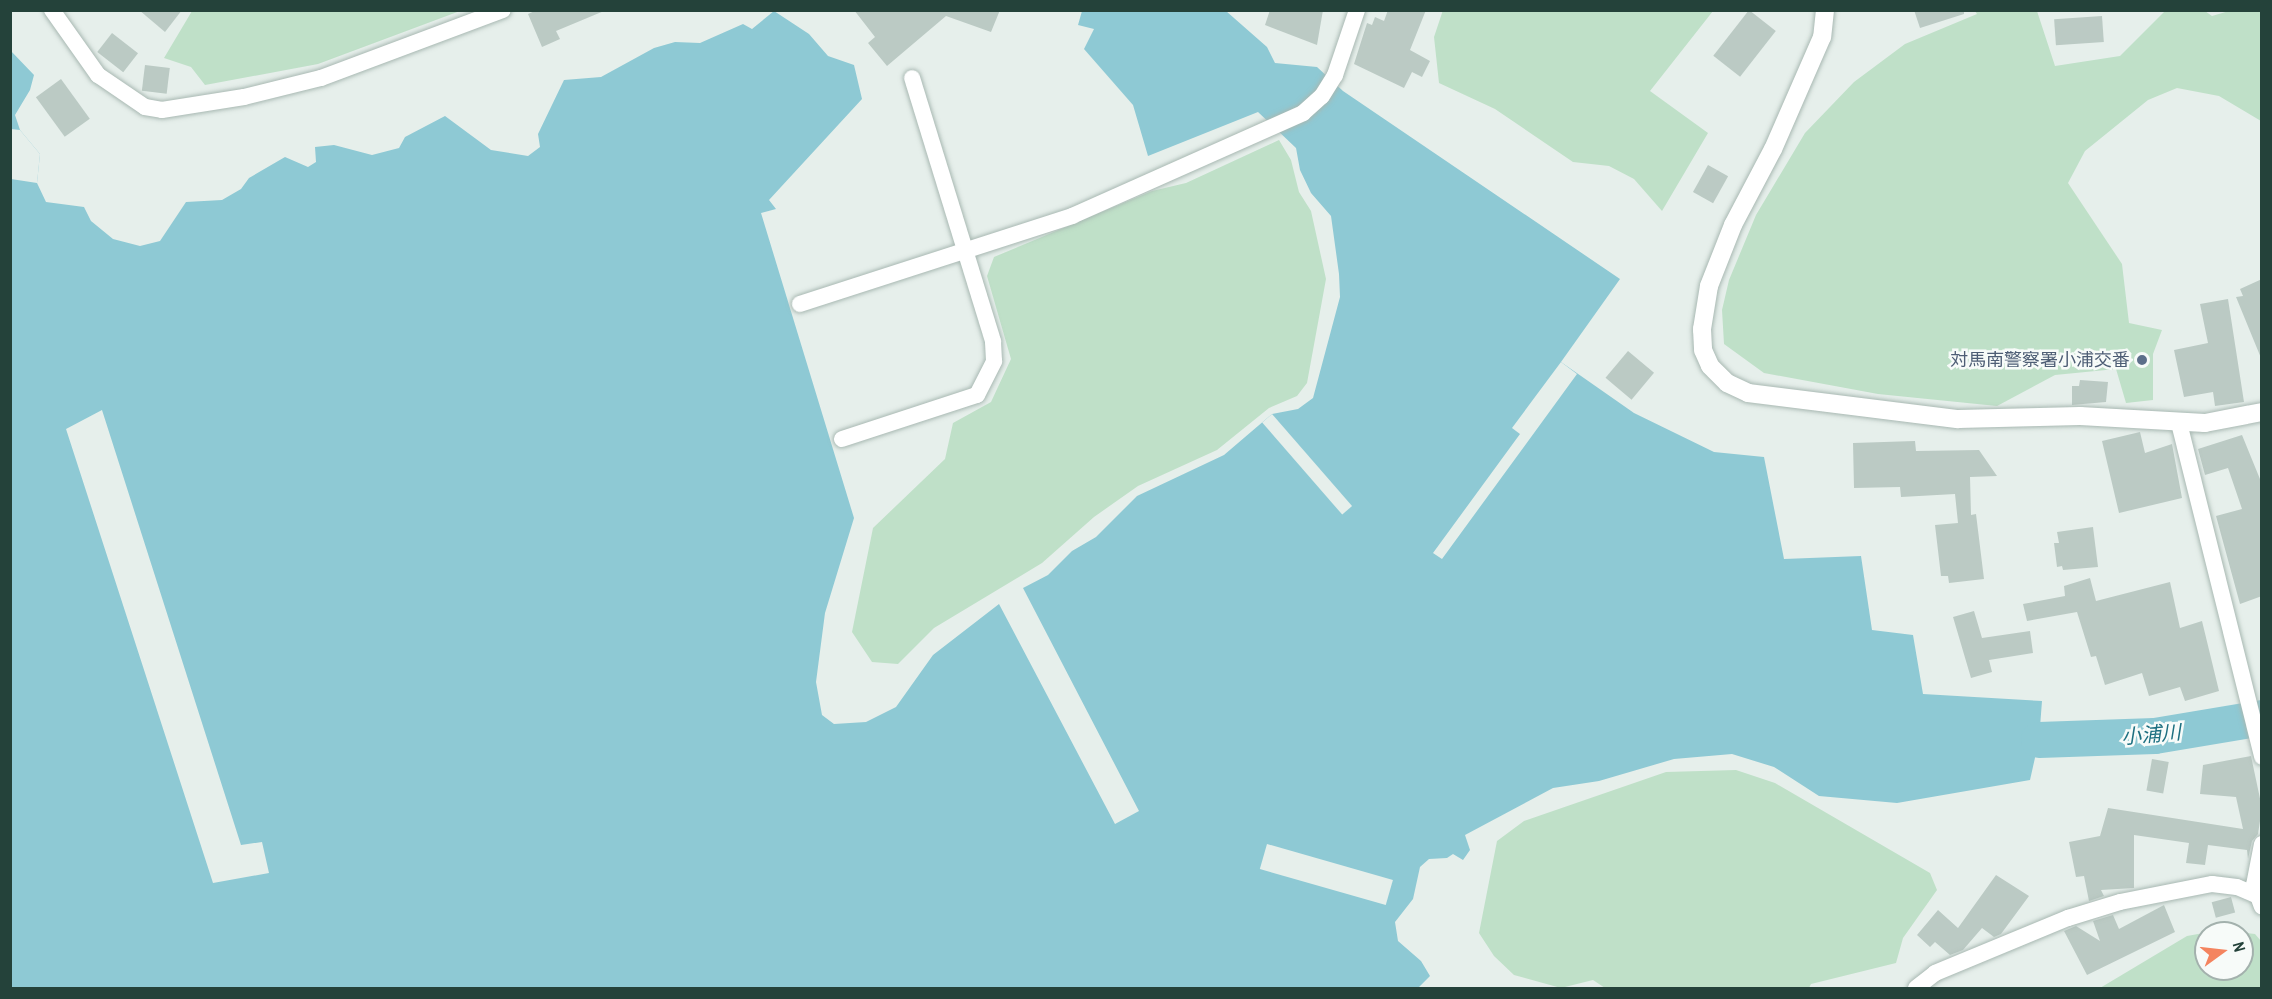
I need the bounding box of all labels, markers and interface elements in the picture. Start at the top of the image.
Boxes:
place label: 対馬南警察署小浦交番 [1950,349,2130,371]
marker: 対馬南警察署小浦交番 [2135,353,2149,367]
water label: 小浦川 [2120,719,2182,749]
north arrow [2194,921,2254,981]
text: N [2228,939,2251,954]

